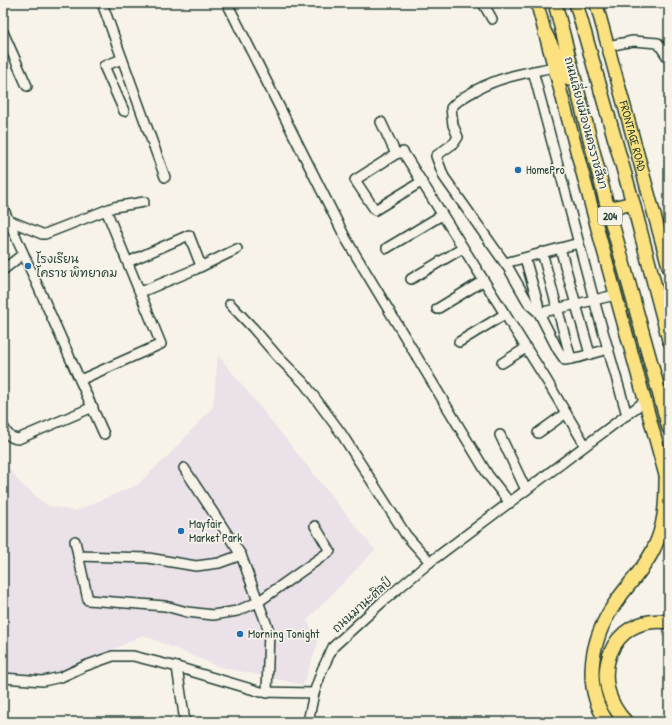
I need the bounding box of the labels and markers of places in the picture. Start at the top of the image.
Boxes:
place label: HomePro [526,161,565,178]
marker: HomePro [513,165,523,175]
place label: โรงเรียน โคราช พิทยาคม [36,250,117,281]
marker: โรงเรียน โคราช พิทยาคม [23,261,33,271]
place label: Mayfair Market Park [189,515,242,546]
marker: Mayfair Market Park [176,526,186,536]
place label: Morning Tonight [248,625,320,642]
marker: Morning Tonight [235,629,245,639]

